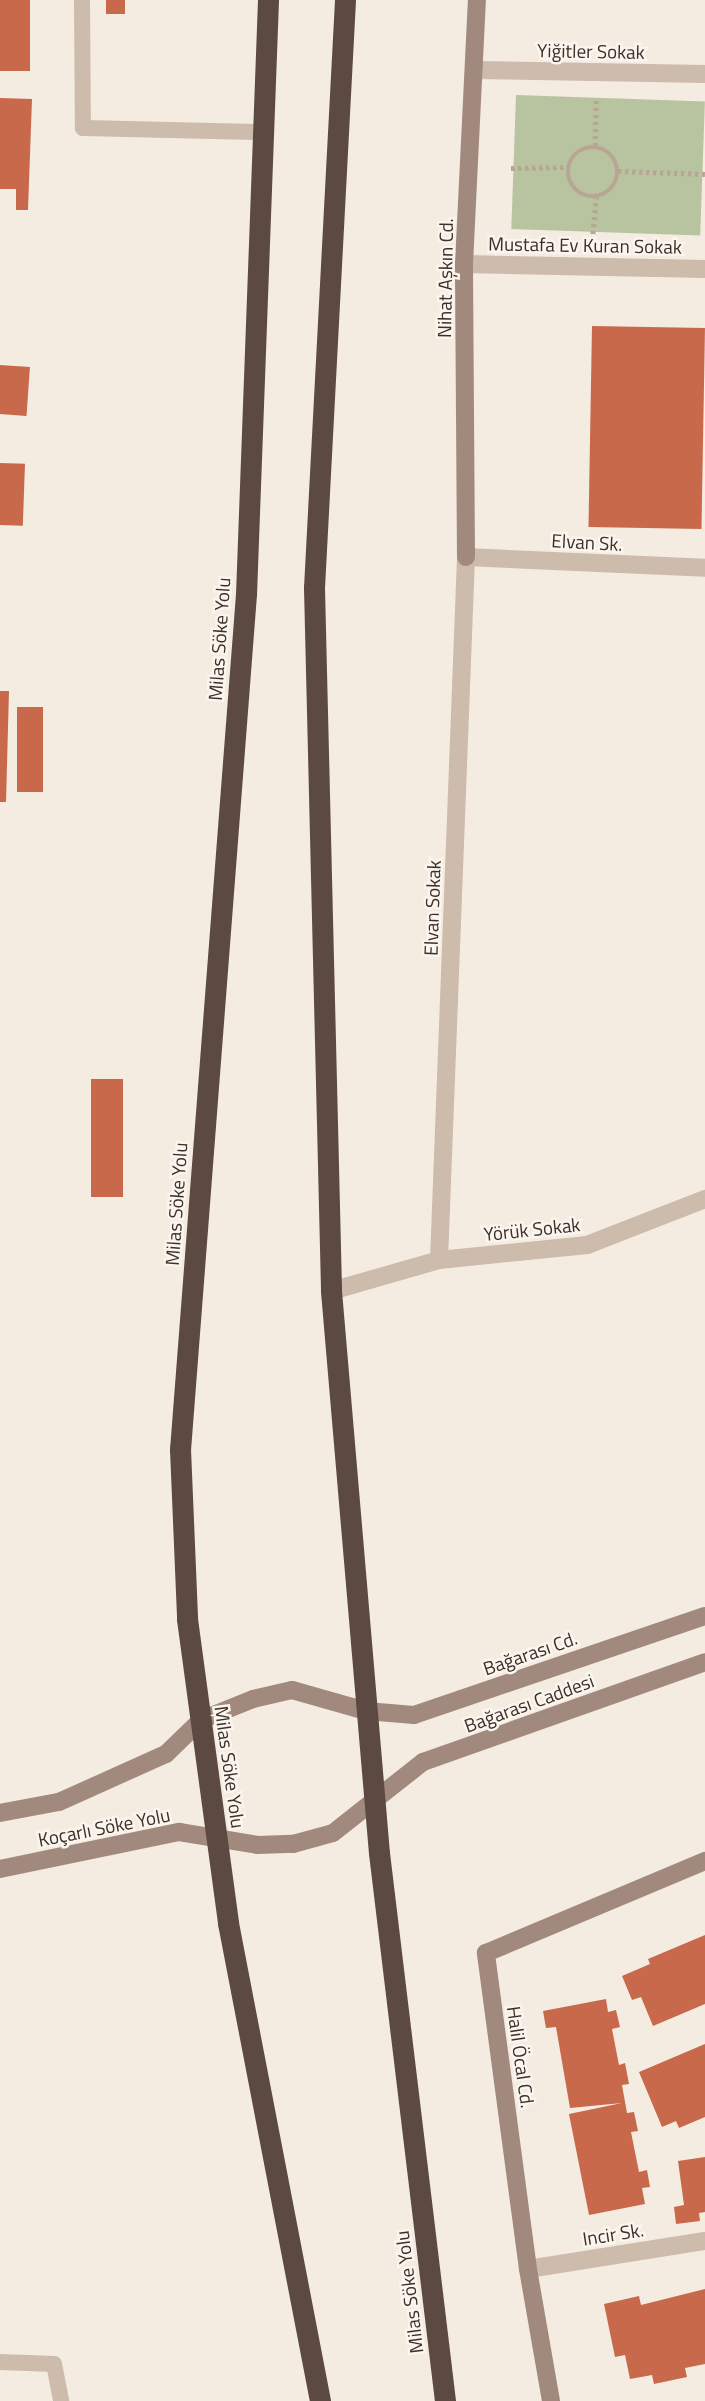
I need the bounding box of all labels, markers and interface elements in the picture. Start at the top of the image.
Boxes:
street label: Yiğitler Sokak [537,39,645,63]
street label: Nihat Aşkın Cd. [433,218,457,338]
street label: Mustafa Ev Kuran Sokak [488,232,682,258]
street label: Elvan Sk. [551,529,623,555]
street label: Milas Söke Yolu [203,577,235,701]
street label: Elvan Sokak [419,860,445,956]
street label: Milas Söke Yolu [160,1142,192,1266]
street label: Yörük Sokak [483,1213,581,1245]
street label: Bağarası Cd. [480,1626,580,1680]
street label: Bağarası Caddesi [461,1669,597,1737]
street label: Milas Söke Yolu [210,1704,250,1830]
street label: Koçarlı Söke Yolu [36,1803,172,1851]
street label: Halil Öcal Cd. [503,2005,539,2109]
street label: Incir Sk. [581,2218,645,2250]
street label: Milas Söke Yolu [390,2229,428,2355]

